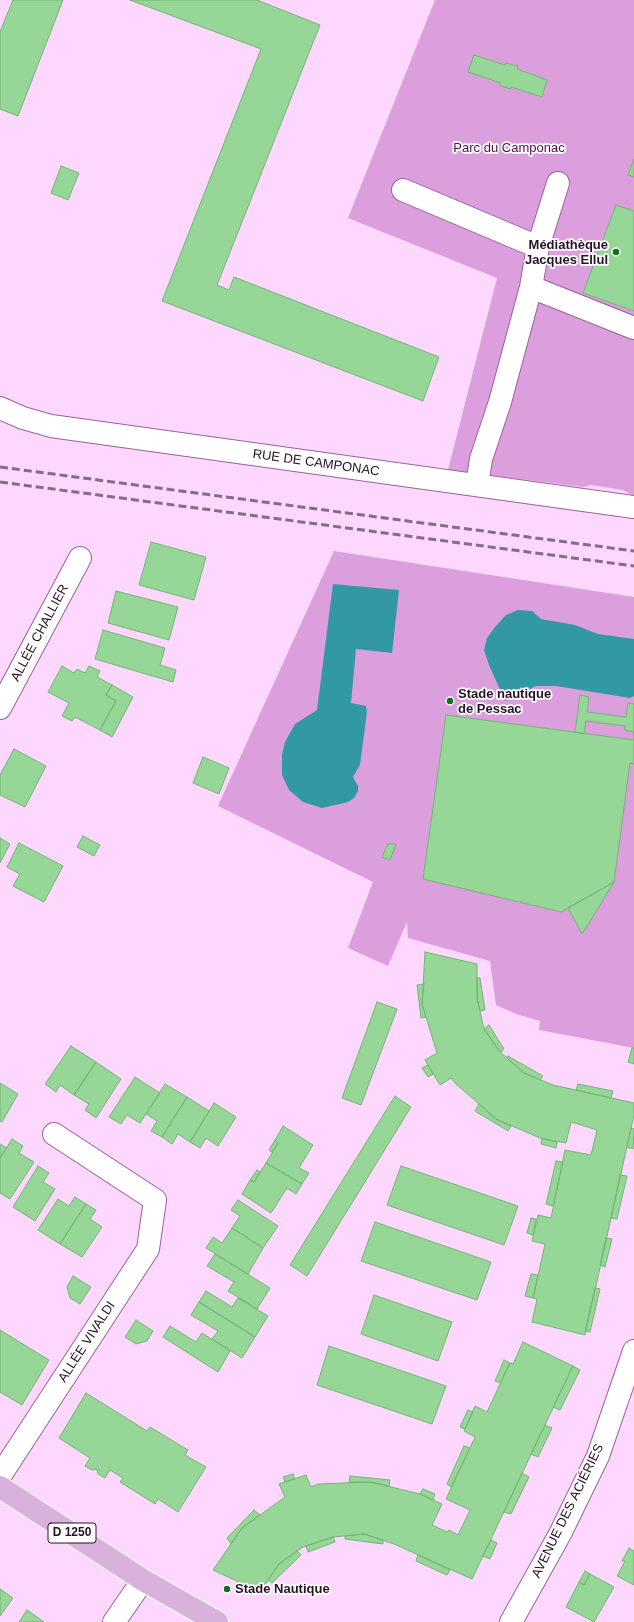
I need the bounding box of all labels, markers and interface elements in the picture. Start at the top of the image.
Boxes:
park label: Parc du Camponac [453,140,565,156]
place label: Médiathèque Jacques Ellul [525,237,608,268]
marker: Médiathèque Jacques Ellul [611,247,621,257]
street label: RUE DE CAMPONAC [252,446,380,480]
street label: ALLÉE CHALLIER [8,582,72,684]
place label: Stade nautique de Pessac [458,686,551,717]
marker: Stade nautique de Pessac [445,696,455,706]
street label: ALLÉE VIVALDI [55,1299,119,1385]
street label: AVENUE DES ACIÉRIES [529,1441,607,1581]
road number: D 1250 [48,1523,96,1543]
place label: Stade Nautique [235,1581,330,1597]
marker: Stade Nautique [222,1584,232,1594]

